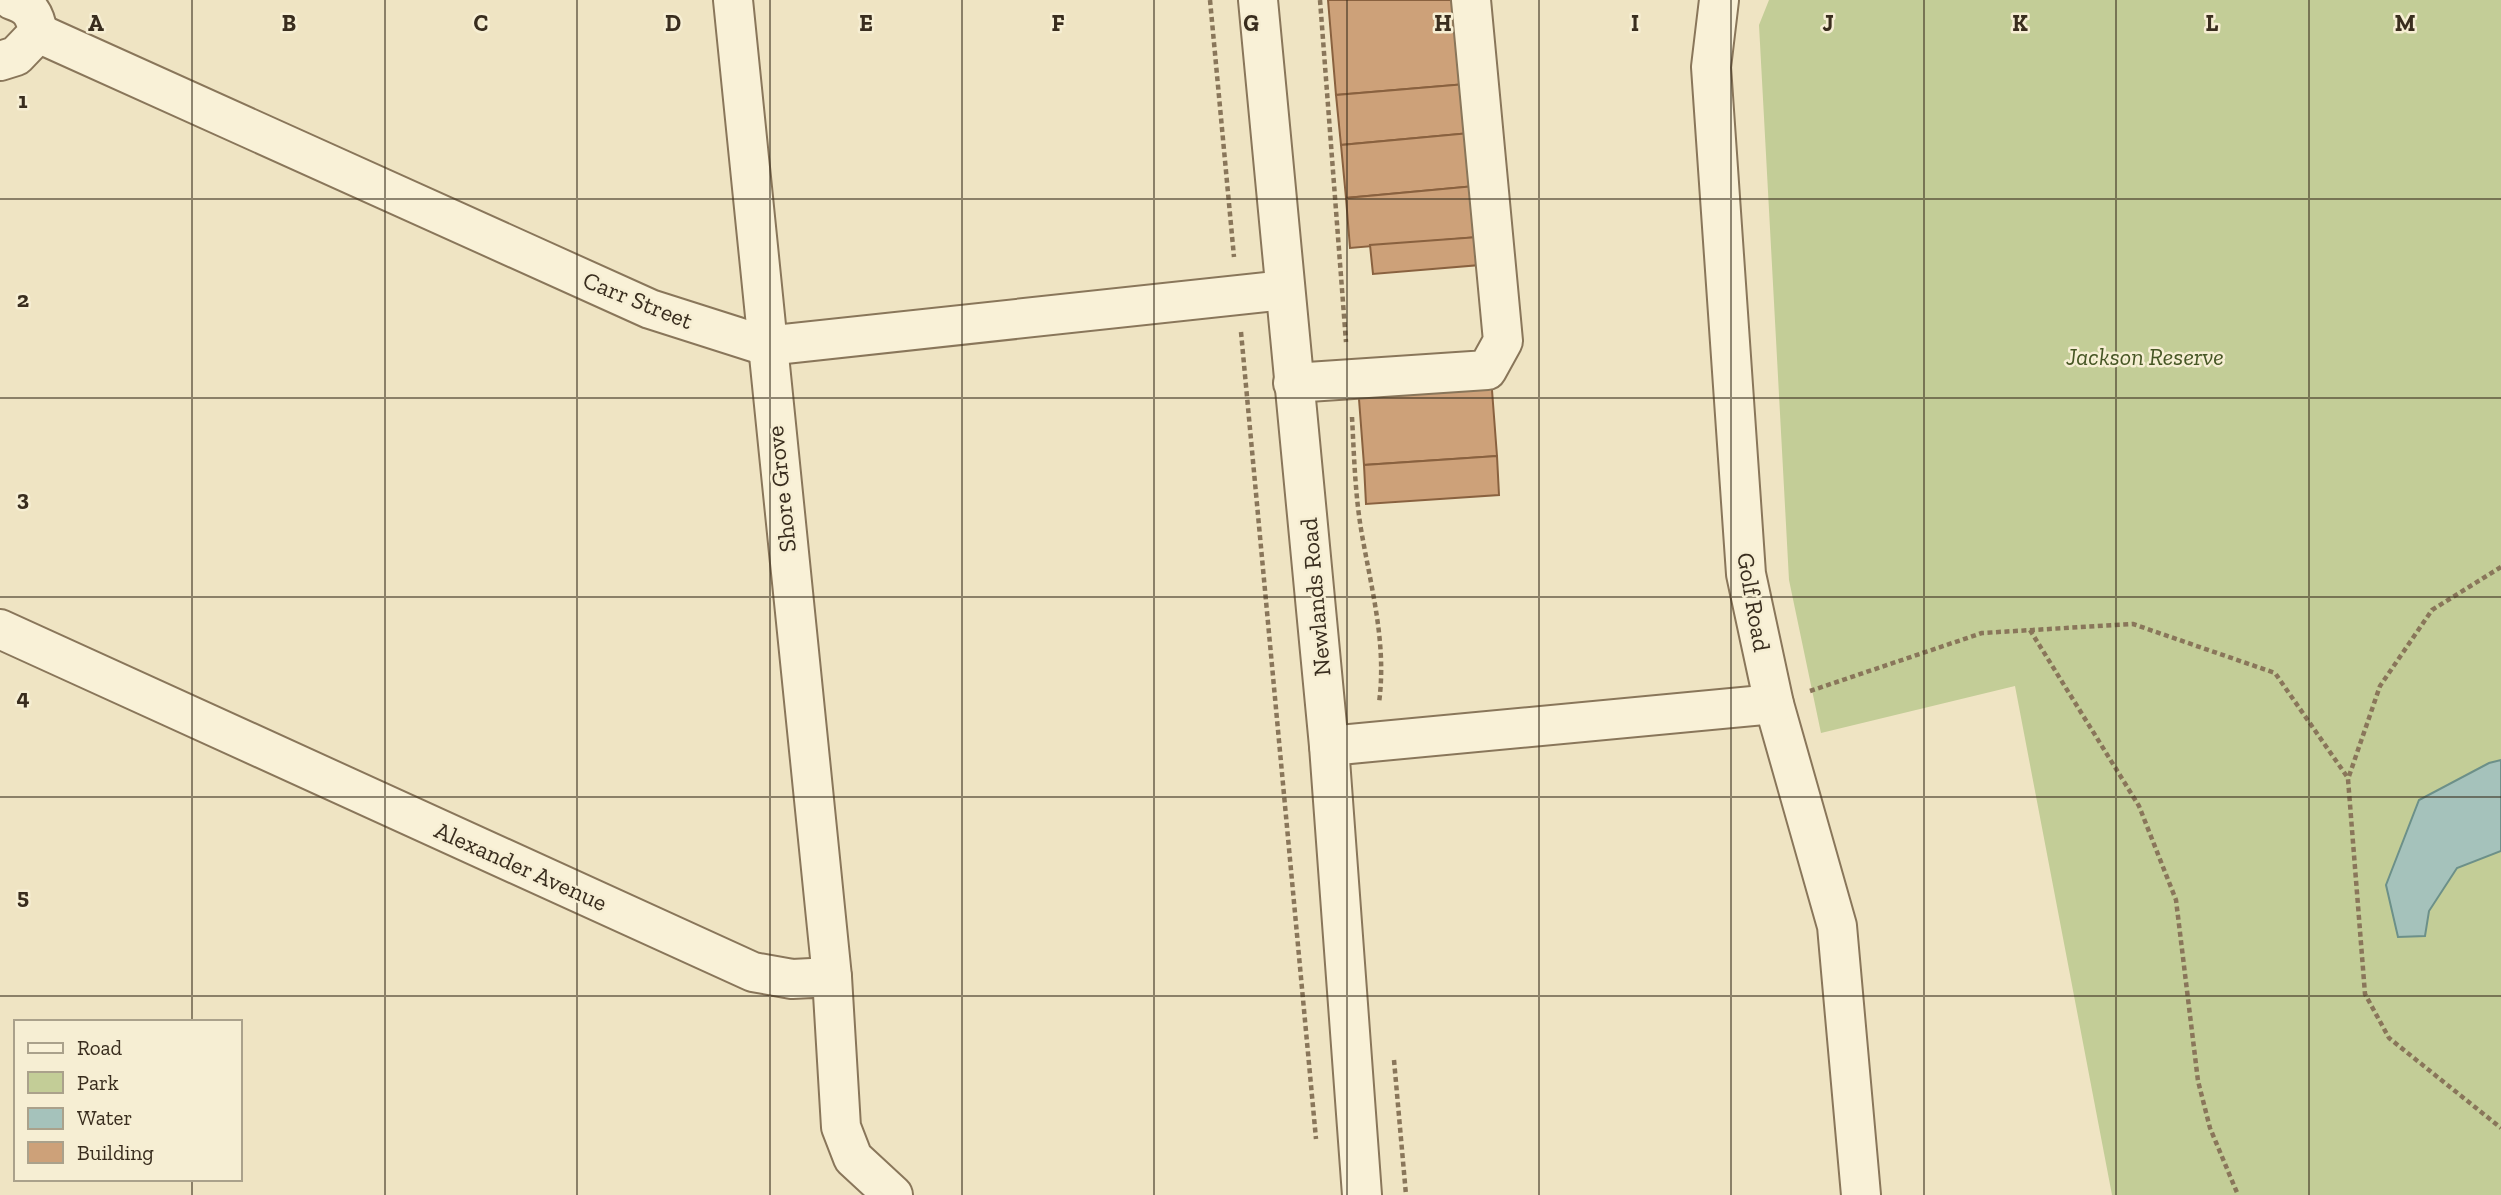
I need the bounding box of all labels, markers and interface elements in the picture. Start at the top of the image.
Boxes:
text: A [88,9,104,37]
text: B [282,9,296,37]
text: C [474,9,488,37]
text: D [665,9,681,37]
text: E [859,9,873,37]
text: F [1051,9,1065,37]
text: G [1243,9,1259,37]
text: H [1434,9,1452,37]
text: I [1631,9,1639,37]
text: J [1822,9,1834,37]
text: K [2012,9,2028,37]
text: L [2206,9,2219,37]
text: M [2395,9,2415,37]
text: 1 [18,86,28,114]
street label: Carr Street [579,265,697,335]
text: 2 [17,285,29,313]
park label: Jackson Reserve [2065,342,2224,371]
street label: Shore Grove [760,424,802,554]
text: 3 [17,484,29,512]
street label: Newlands Road [1294,517,1336,677]
street label: Golf Road [1731,550,1777,654]
text: 4 [16,683,30,711]
street label: Alexander Avenue [430,815,612,917]
text: 5 [17,882,29,910]
legend [14,1020,242,1181]
text: Road [77,1035,123,1060]
text: Park [77,1070,119,1095]
text: Water [77,1105,132,1130]
text: Building [77,1140,154,1165]

